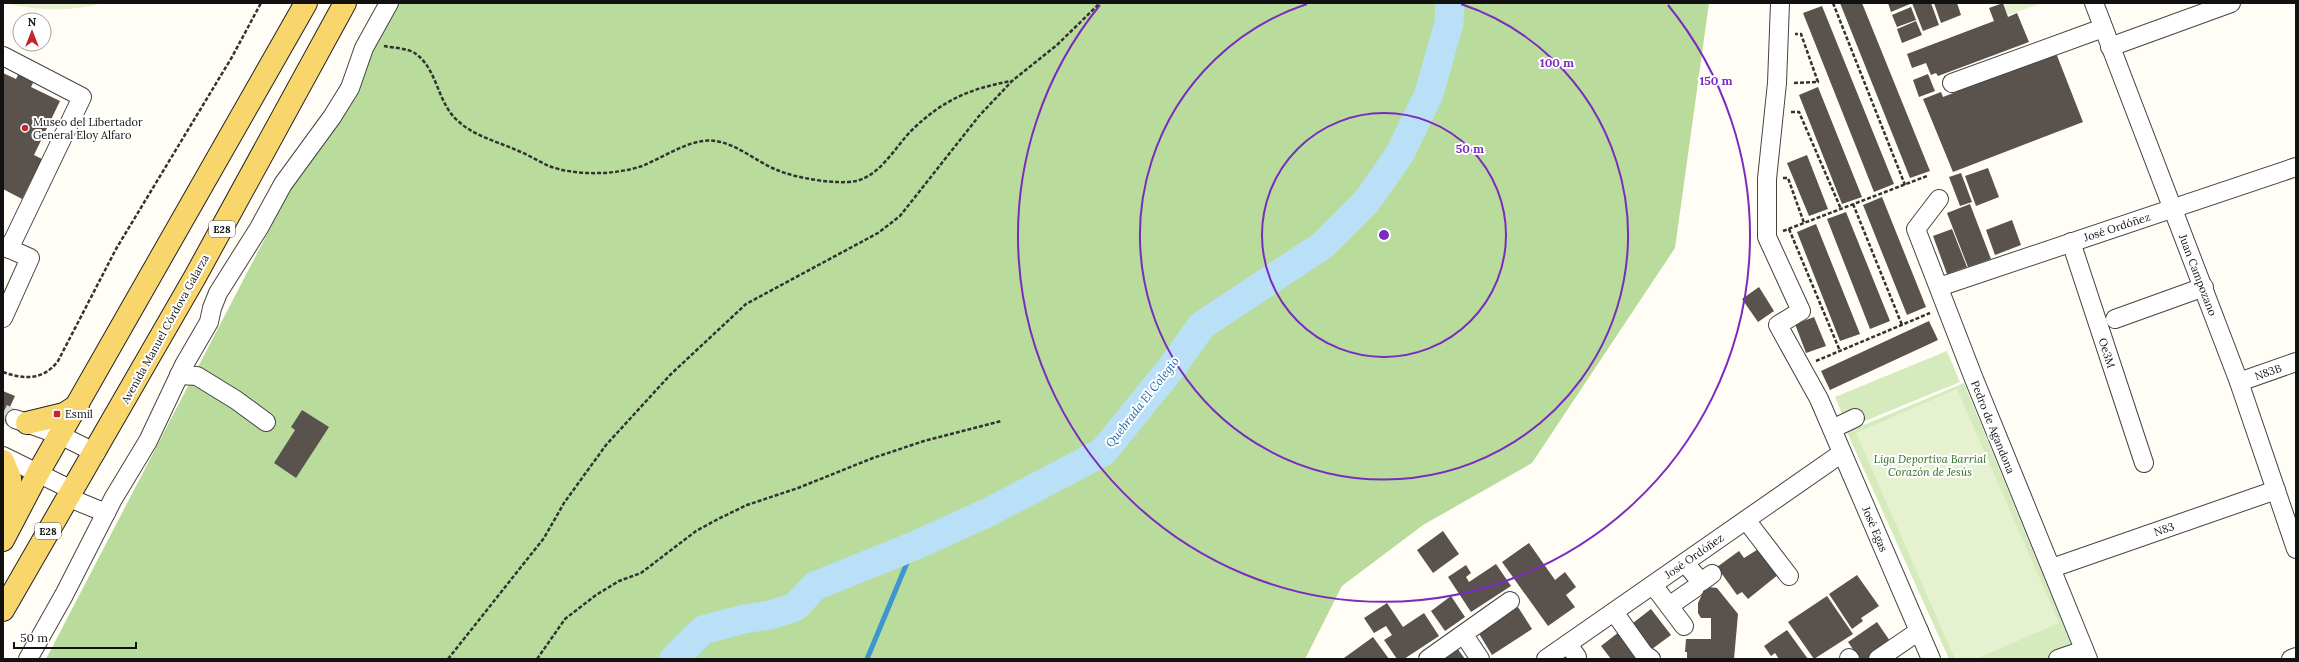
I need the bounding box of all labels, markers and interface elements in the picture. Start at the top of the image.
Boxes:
north arrow [12,12,52,52]
text: N [28,15,37,29]
text: 100 m [1540,55,1574,70]
text: 150 m [1699,73,1733,88]
place label: Museo del Libertador General Eloy Alfaro [33,115,143,142]
marker: Museo del Libertador General Eloy Alfaro [20,123,30,133]
text: 50 m [1456,141,1484,156]
street label: José Ordóñez [2081,210,2152,245]
road number: E28 [209,221,235,237]
centre of rings [1377,228,1391,242]
street label: Juan Campozano [2176,231,2220,318]
street label: Avenida Manuel Córdova Galarza [118,252,212,407]
street label: Oe3M [2096,336,2118,370]
water label: Quebrada El Colegio [1102,354,1182,450]
street label: N83B [2253,361,2283,383]
street label: Pedro de Agandona [1968,378,2018,476]
place label: Esmil [65,407,93,421]
marker: Esmil [52,409,62,419]
park label: Liga Deportiva Barrial Corazón de Jesús [1874,452,1986,479]
street label: José Egas [1859,503,1891,554]
street label: N83 [2152,519,2176,539]
road number: E28 [35,523,61,539]
street label: José Ordóñez [1661,530,1727,582]
scale bar [14,624,136,650]
text: 50 m [20,630,48,645]

